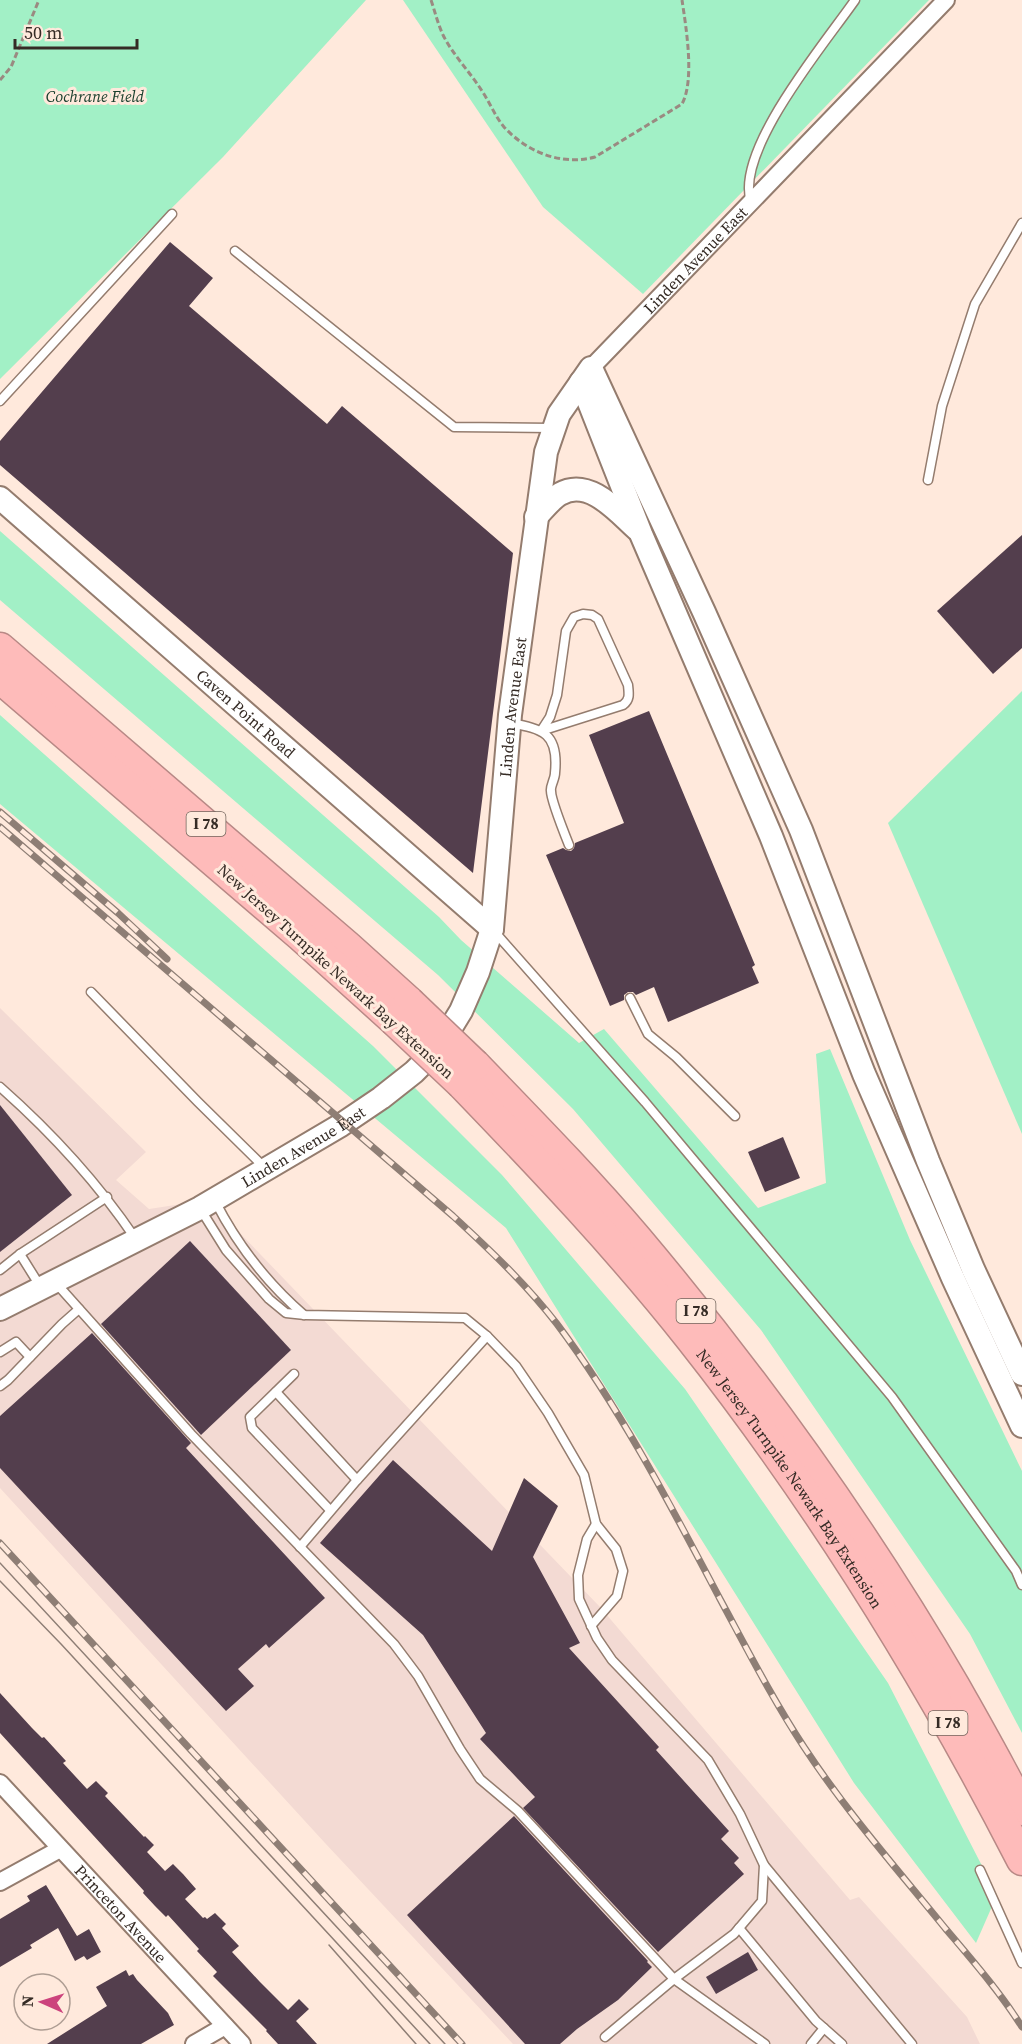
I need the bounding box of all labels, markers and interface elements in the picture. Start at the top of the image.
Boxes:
scale bar [15,12,136,50]
text: 50 m [24,20,62,45]
park label: Cochrane Field [46,85,145,107]
street label: Linden Avenue East [638,201,753,318]
street label: Linden Avenue East [494,635,532,778]
street label: Caven Point Road [192,664,300,763]
road number: I 78 [186,812,226,836]
street label: New Jersey Turnpike Newark Bay Extension [213,859,459,1084]
street label: Linden Avenue East [237,1100,370,1192]
road number: I 78 [676,1299,716,1323]
street label: New Jersey Turnpike Newark Bay Extension [692,1344,888,1613]
road number: I 78 [928,1711,968,1735]
street label: Princeton Avenue [70,1860,172,1967]
north arrow [12,1972,72,2032]
text: N [16,1994,38,2008]

